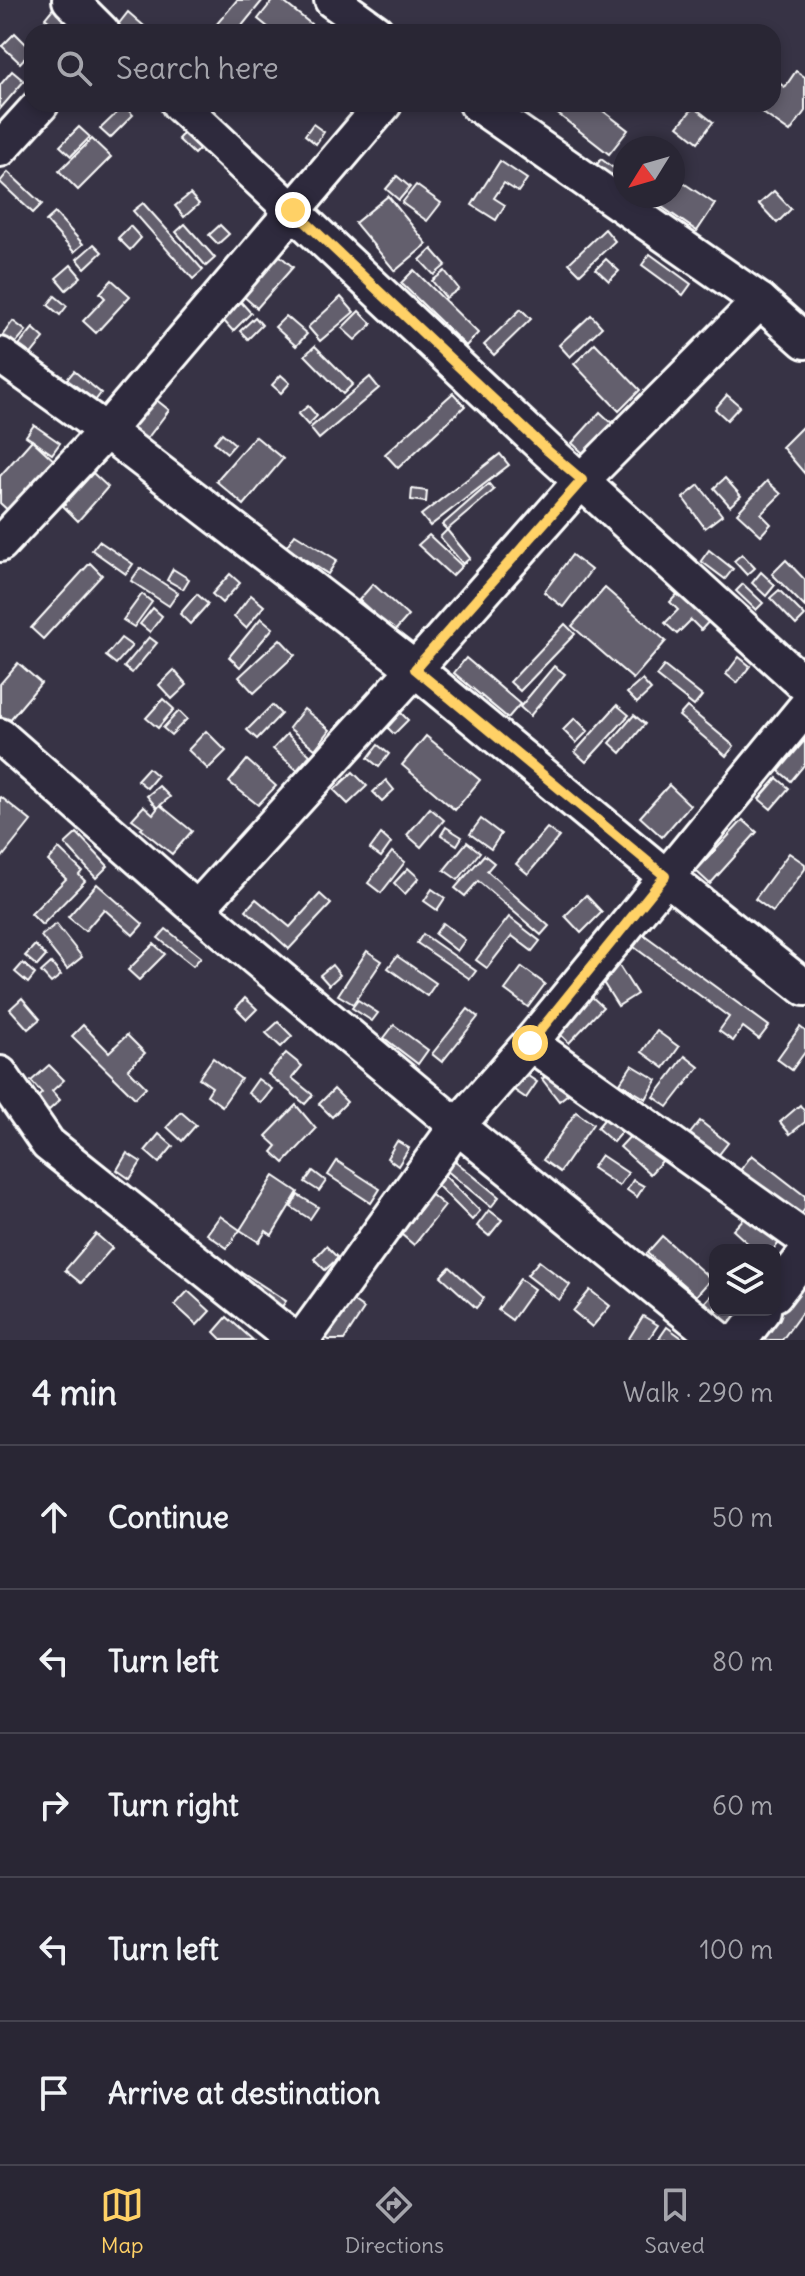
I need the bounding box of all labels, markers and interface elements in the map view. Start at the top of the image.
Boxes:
search box [24,24,781,112]
icon: search [52,46,96,90]
text: Search here [116,49,279,87]
north arrow [613,136,685,208]
route end [275,192,311,228]
route start [512,1025,548,1061]
map controls [709,1244,781,1316]
button: layers [709,1244,781,1316]
text: 4 min [32,1371,117,1414]
text: Walk · 290 m [623,1376,773,1409]
icon: ahead [32,1495,76,1539]
text: Continue [108,1498,229,1536]
text: 50 m [712,1501,773,1534]
icon: left [32,1639,76,1683]
text: Turn left [108,1642,219,1680]
text: 80 m [712,1645,773,1678]
icon: right [32,1783,76,1827]
text: Turn right [108,1786,239,1824]
text: 60 m [712,1789,773,1822]
icon: left [32,1927,76,1971]
text: Turn left [108,1930,219,1968]
text: 100 m [699,1933,773,1966]
icon: arrive [32,2071,76,2115]
text: Arrive at destination [108,2074,380,2112]
tab: Map [100,2183,144,2259]
tab: Directions [345,2183,444,2259]
tab: Saved [644,2183,705,2259]

